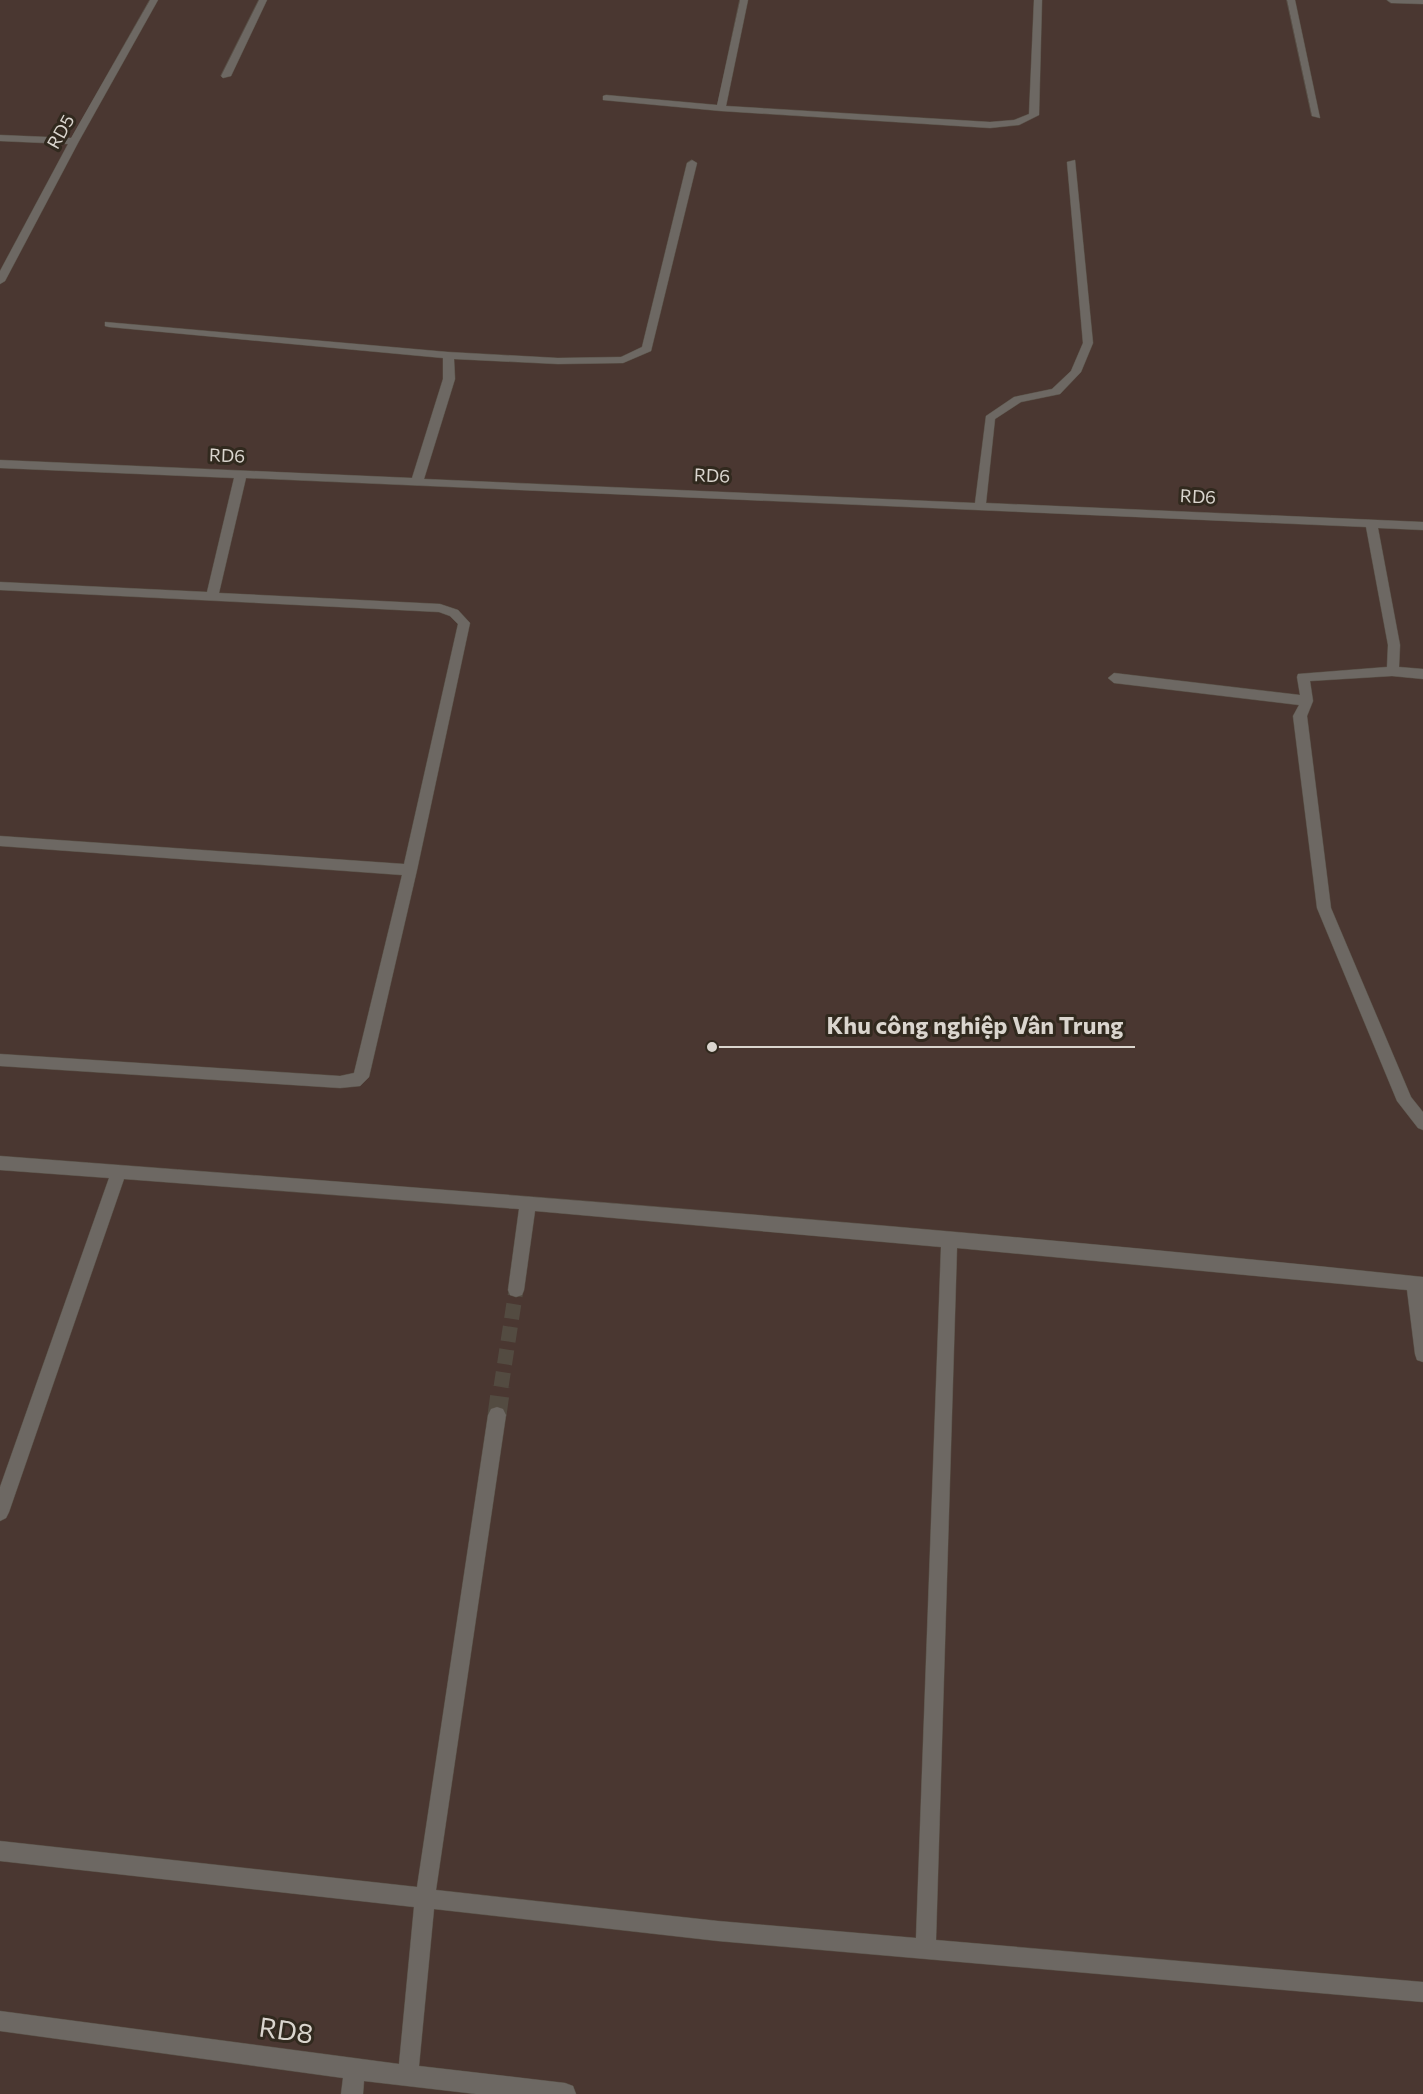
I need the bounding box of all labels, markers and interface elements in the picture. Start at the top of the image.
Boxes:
street label: RD5 [42,111,78,152]
street label: RD6 [209,443,246,467]
street label: RD6 [694,463,731,487]
street label: RD6 [1179,484,1217,508]
callout: Khu công nghiệp Vân Trung [814,1005,1135,1047]
text: Khu công nghiệp Vân Trung [827,1010,1123,1039]
street label: RD8 [257,2009,315,2050]

